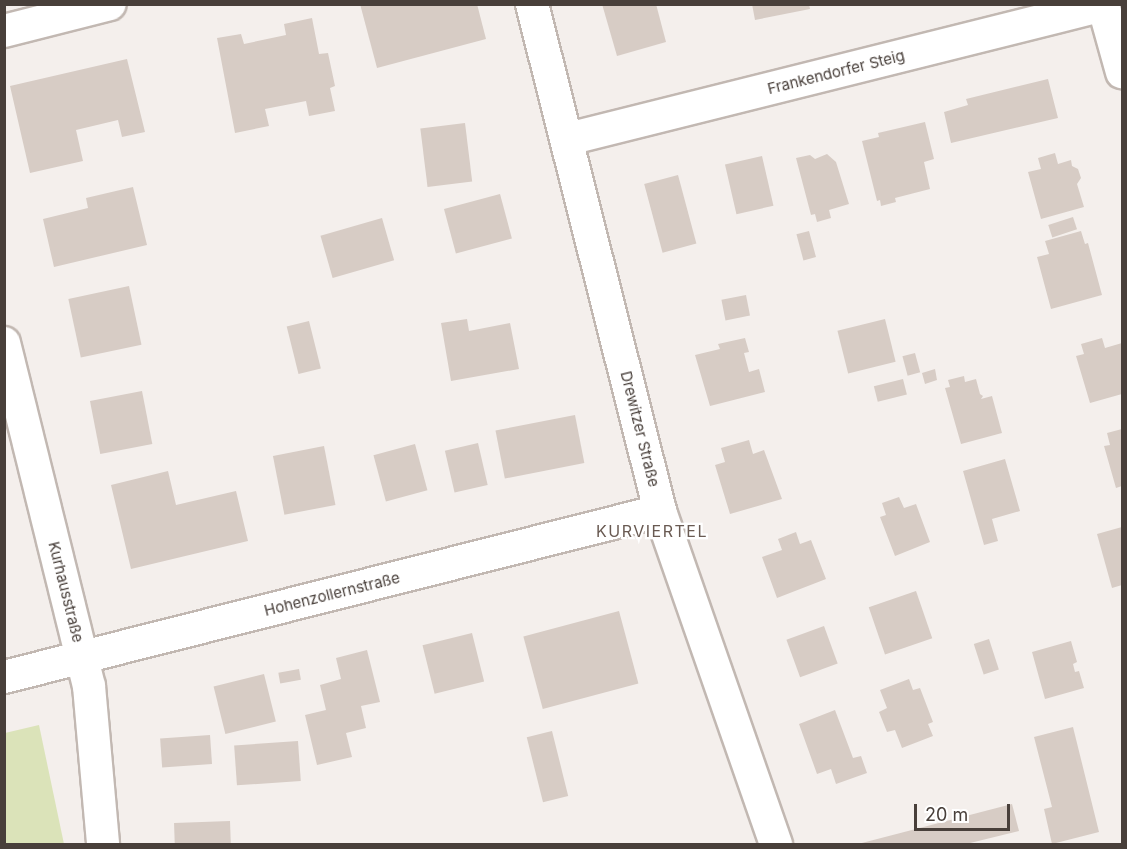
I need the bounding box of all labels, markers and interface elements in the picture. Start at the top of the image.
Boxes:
street label: Frankendorfer Steig [766,46,906,98]
street label: Drewitzer Straße [617,369,663,489]
district label: KURVIERTEL [596,521,708,541]
street label: Kurhausstraße [45,540,87,644]
street label: Hohenzollernstraße [262,568,402,620]
scale bar [917,792,1013,830]
text: 20 m [925,804,968,825]

